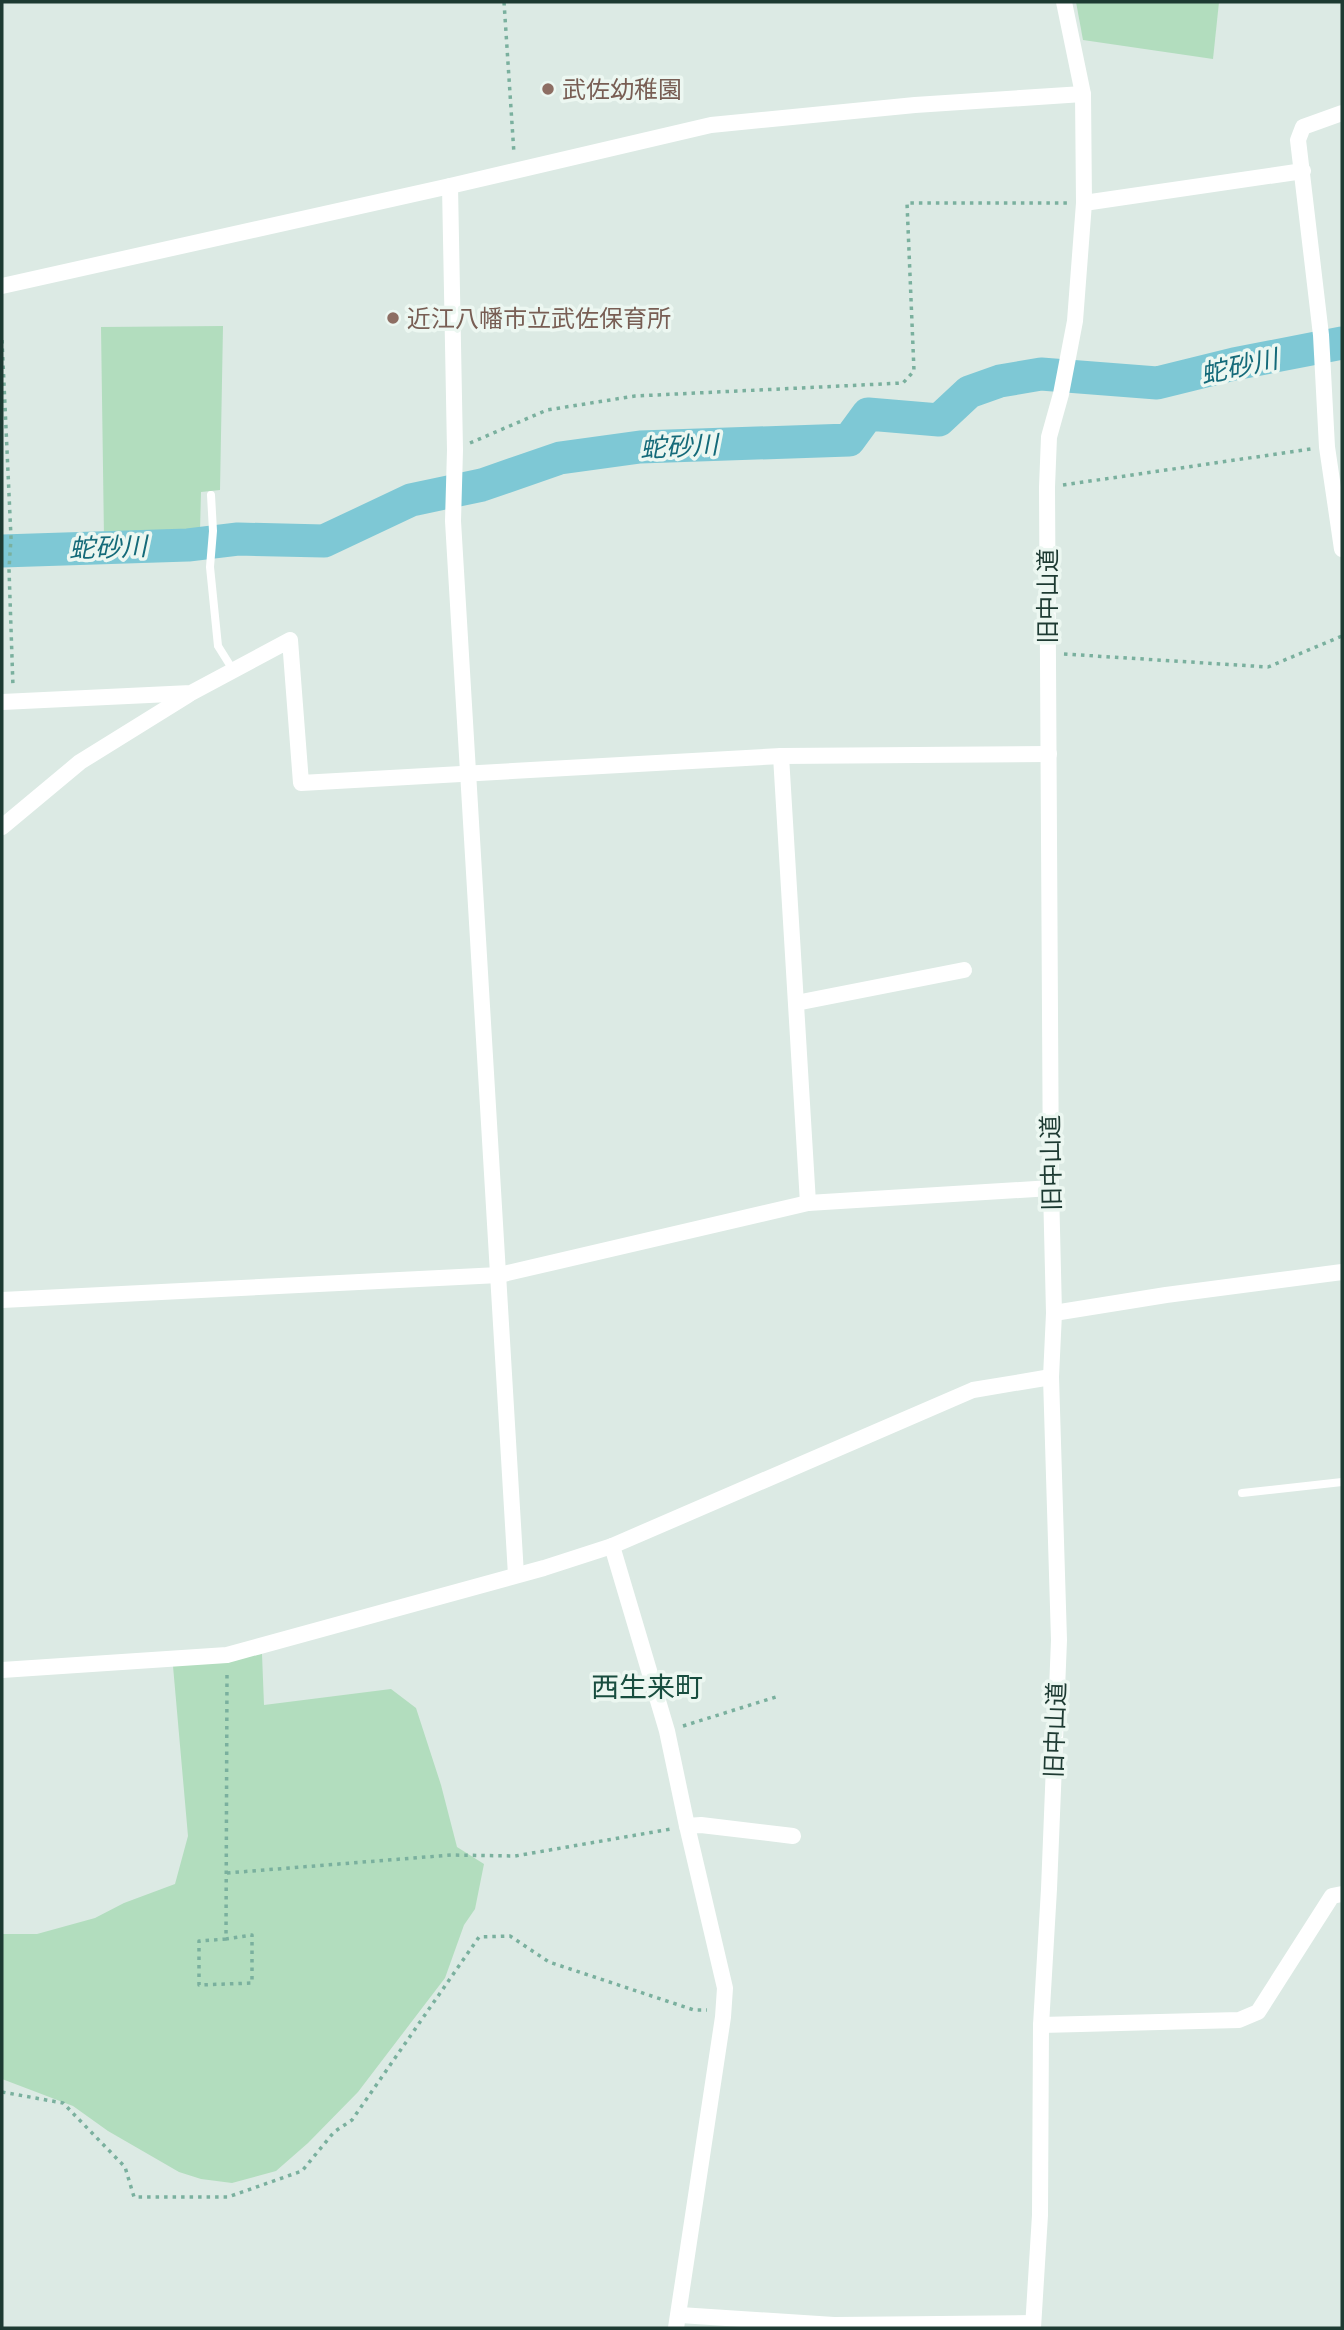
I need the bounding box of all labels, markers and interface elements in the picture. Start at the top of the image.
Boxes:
place label: 武佐幼稚園 [562,75,682,104]
marker: 武佐幼稚園 [540,81,556,97]
place label: 近江八幡市立武佐保育所 [407,304,671,333]
marker: 近江八幡市立武佐保育所 [385,310,401,326]
water label: 蛇砂川 [1198,342,1283,389]
water label: 蛇砂川 [639,428,722,464]
water label: 蛇砂川 [68,530,151,564]
street label: 旧中山道 [1033,548,1062,644]
street label: 旧中山道 [1036,1115,1066,1211]
district label: 西生来町 [591,1670,703,1704]
street label: 旧中山道 [1039,1682,1071,1778]

